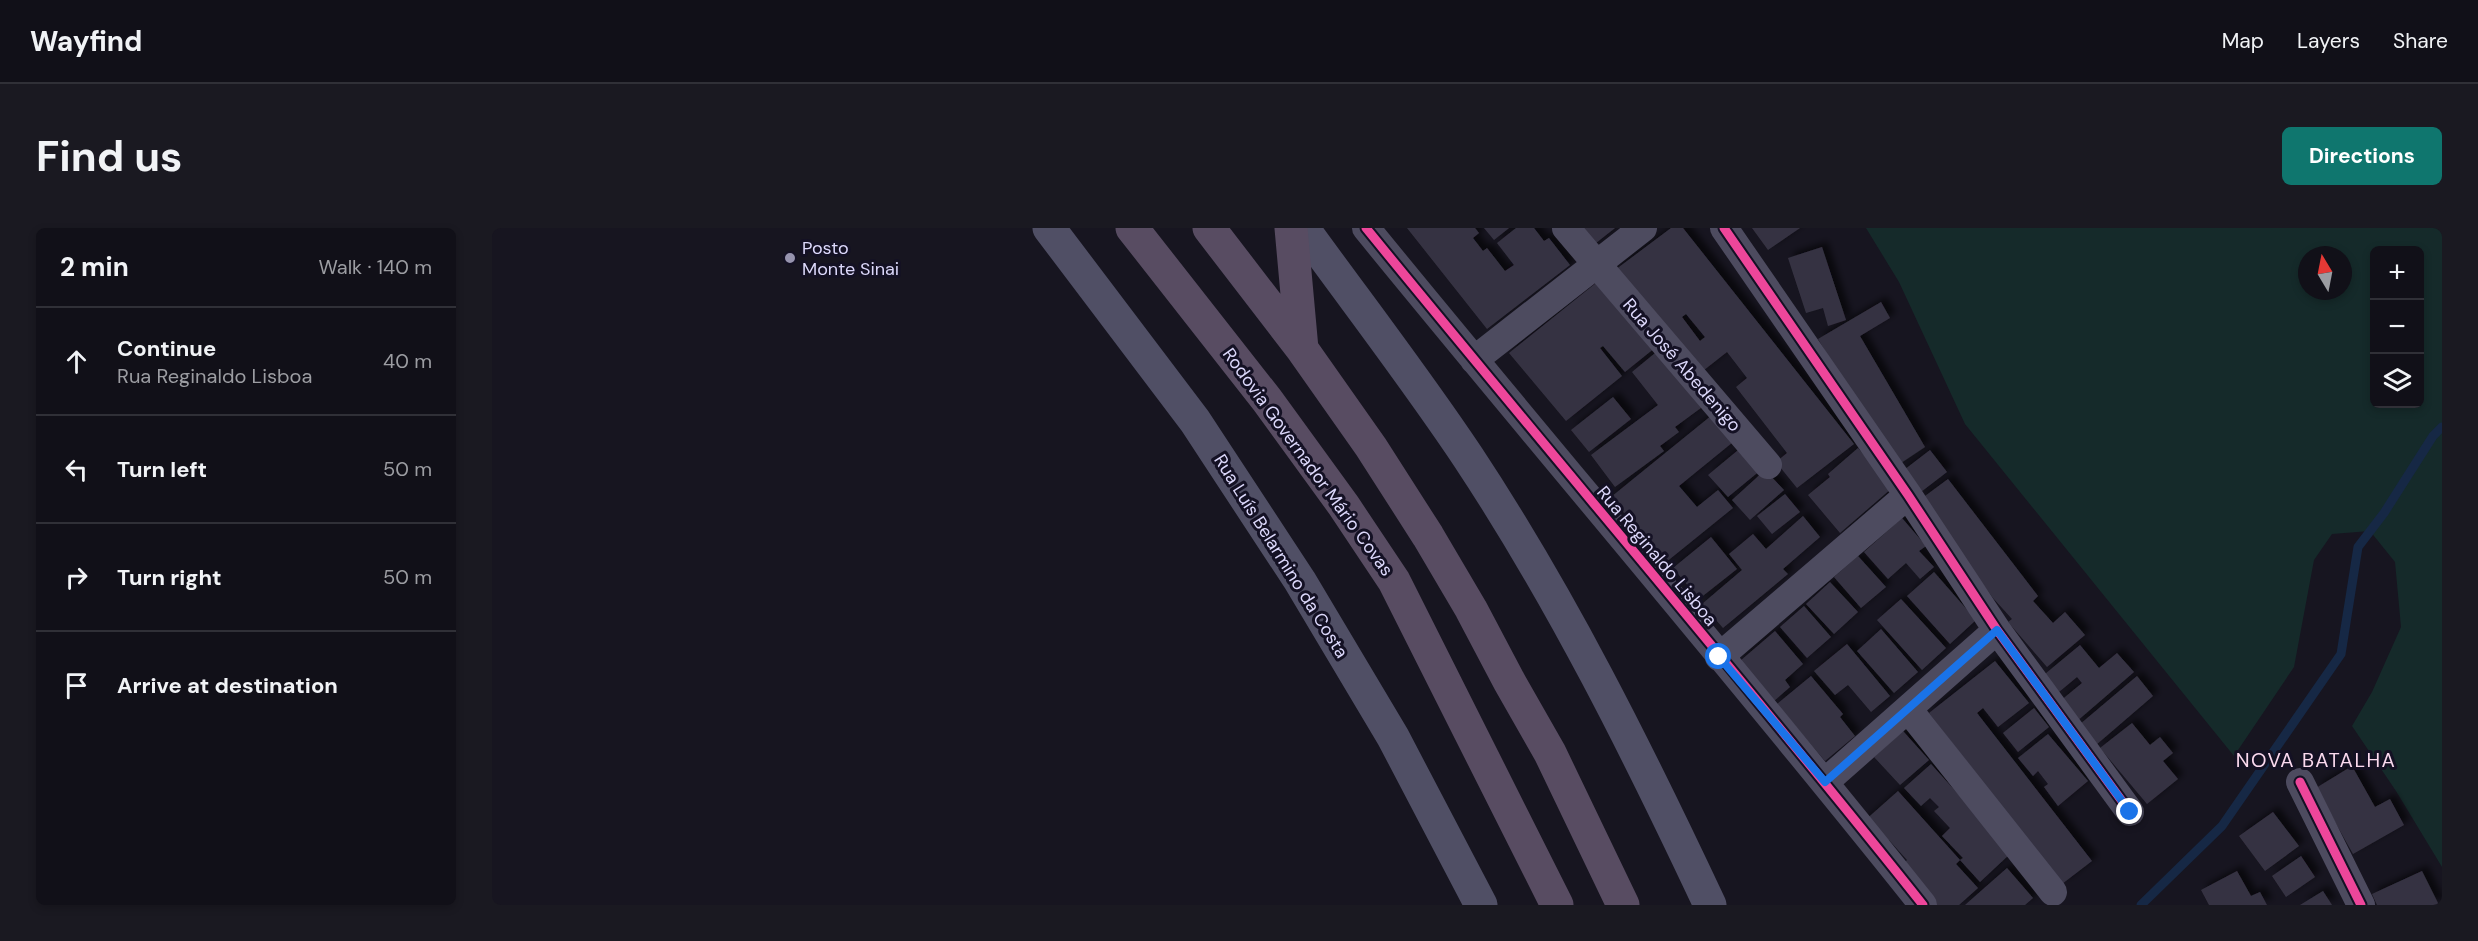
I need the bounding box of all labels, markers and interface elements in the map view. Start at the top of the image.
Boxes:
text: Wayfind [30,23,142,60]
text: Map [2222,27,2264,55]
text: Layers [2297,27,2360,55]
text: Share [2393,27,2448,55]
button: Directions [2282,127,2442,185]
text: Find us [36,129,182,184]
place label: Posto Monte Sinai [802,236,899,281]
north arrow [2298,246,2352,300]
map controls [2370,246,2424,408]
button: + [2370,246,2424,300]
text: 2 min [60,250,129,284]
marker: Posto Monte Sinai [783,251,797,265]
text: Walk · 140 m [318,254,432,280]
street label: Rua José Abedenigo [1617,293,1747,437]
button: − [2370,300,2424,354]
text: Continue [117,334,216,363]
street label: Rodovia Governador Mário Covas [1217,343,1399,581]
icon: ahead [60,345,93,378]
text: 40 m [383,348,432,374]
button: layers [2370,354,2424,408]
text: Rua Reginaldo Lisboa [117,363,312,389]
street label: Rua Luís Belarmino da Costa [1208,450,1354,662]
icon: left [60,453,93,486]
text: Turn left [117,455,207,484]
text: 50 m [383,456,432,482]
street label: Rua Reginaldo Lisboa [1591,481,1723,631]
icon: right [60,561,93,594]
text: Turn right [117,563,222,592]
text: 50 m [383,564,432,590]
route start [1705,643,1731,669]
icon: arrive [60,669,93,702]
text: Arrive at destination [117,671,338,700]
district label: NOVA BATALHA [2236,747,2396,773]
route end [2116,798,2142,824]

